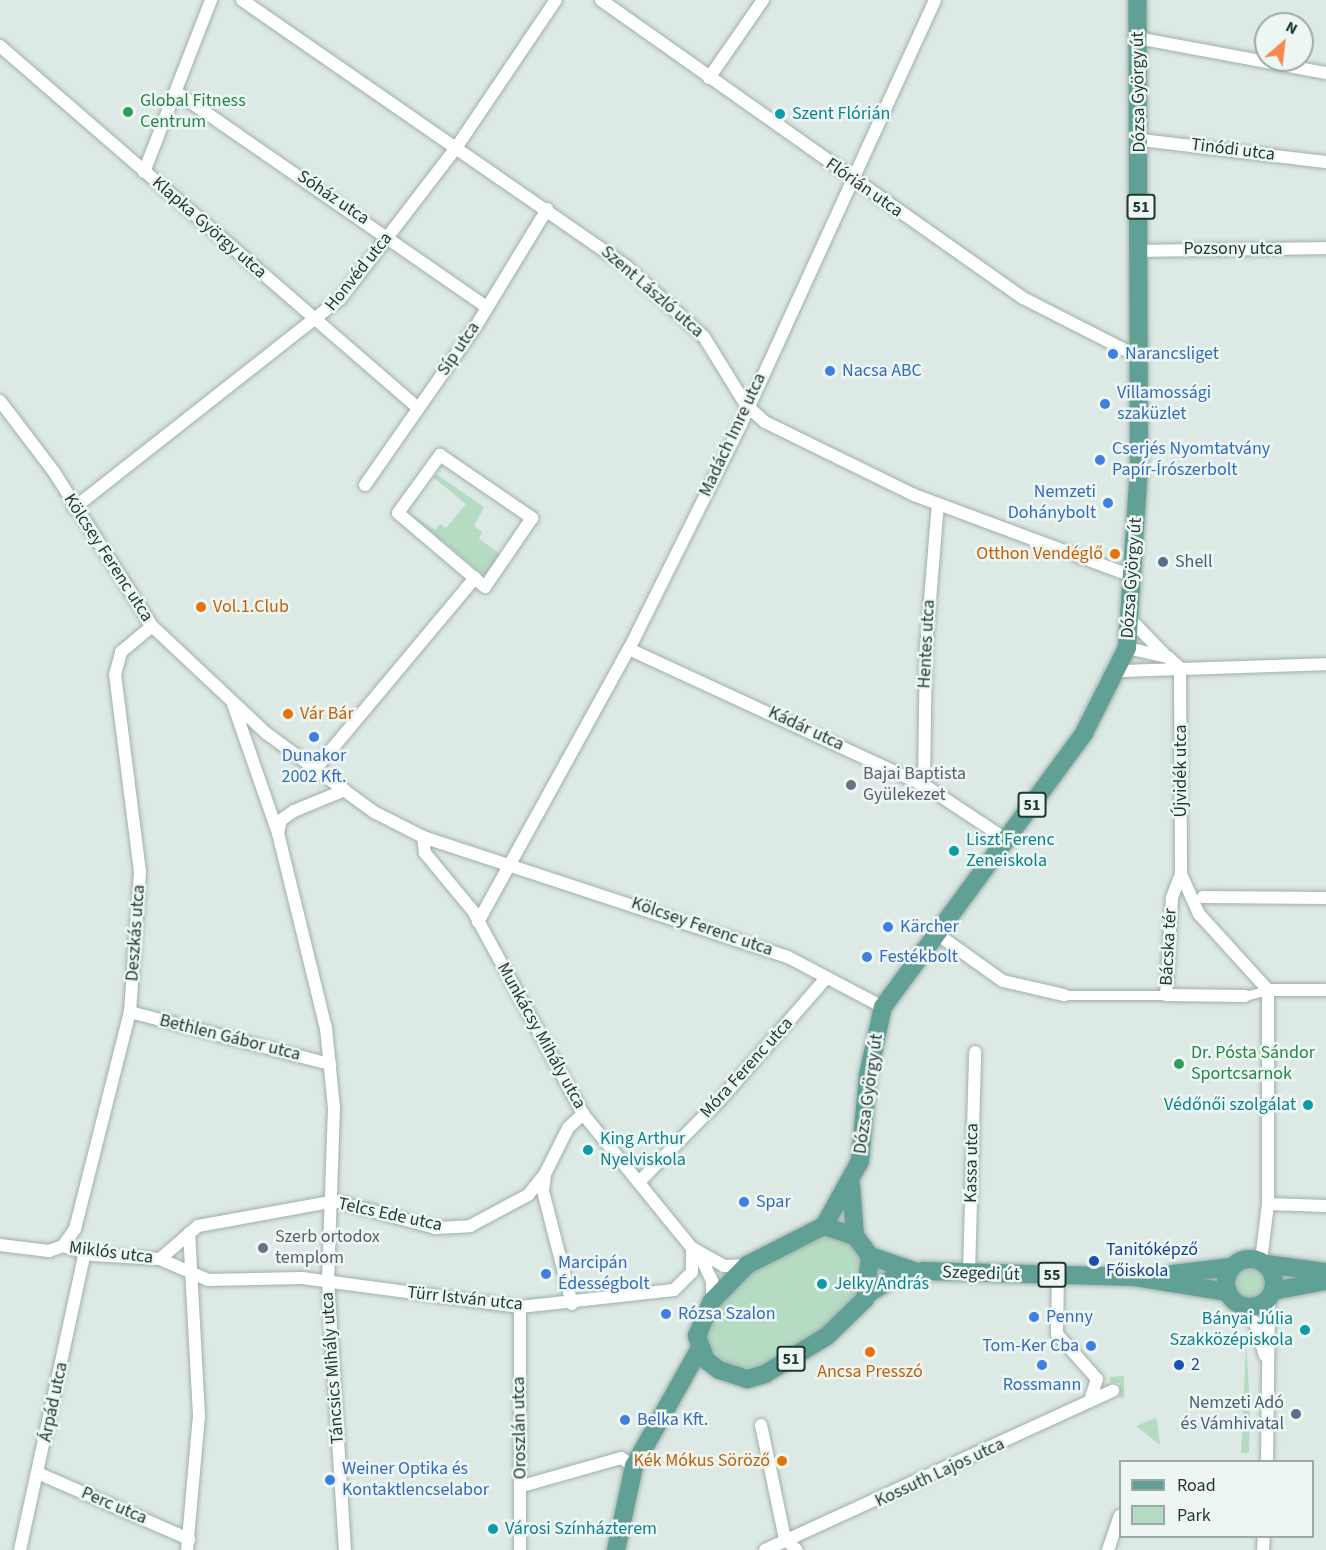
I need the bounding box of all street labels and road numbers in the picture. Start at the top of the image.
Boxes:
street label: Dózsa György út [1127,31,1151,153]
street label: Tinódi utca [1190,134,1276,166]
street label: Flórián utca [821,154,907,222]
street label: Sóház utca [293,166,373,230]
street label: Klapka György utca [147,172,271,284]
road number: 51 [1126,194,1156,220]
street label: Honvéd utca [321,228,397,316]
street label: Pozsony utca [1184,238,1282,260]
street label: Szent László utca [596,241,708,343]
street label: Síp utca [433,318,485,380]
street label: Madách Imre utca [695,370,771,500]
street label: Kölcsey Ferenc utca [59,490,157,626]
street label: Dózsa György út [1117,517,1147,639]
street label: Hentes utca [914,599,940,689]
street label: Kádár utca [765,702,847,756]
street label: Újvidék utca [1170,724,1192,818]
road number: 51 [1017,792,1047,818]
street label: Deszkás utca [122,884,150,982]
street label: Kölcsey Ferenc utca [628,893,776,961]
street label: Bácska tér [1156,908,1182,986]
street label: Munkácsy Mihály utca [492,959,590,1113]
street label: Bethlen Gábor utca [157,1010,303,1066]
street label: Móra Ferenc utca [696,1013,798,1123]
street label: Dózsa György út [850,1033,888,1155]
street label: Kassa utca [961,1123,983,1203]
street label: Telcs Ede utca [336,1193,444,1237]
street label: Miklós utca [68,1237,154,1269]
street label: Szegedi út [942,1262,1020,1286]
road number: 55 [1037,1262,1067,1288]
street label: Türr István utca [406,1282,524,1316]
street label: Táncsics Mihály utca [317,1291,349,1445]
road number: 51 [776,1346,806,1372]
street label: Árpád utca [35,1360,73,1444]
street label: Oroszlán utca [508,1376,532,1480]
street label: Kossuth Lajos utca [872,1434,1008,1512]
street label: Perc utca [78,1483,150,1529]

